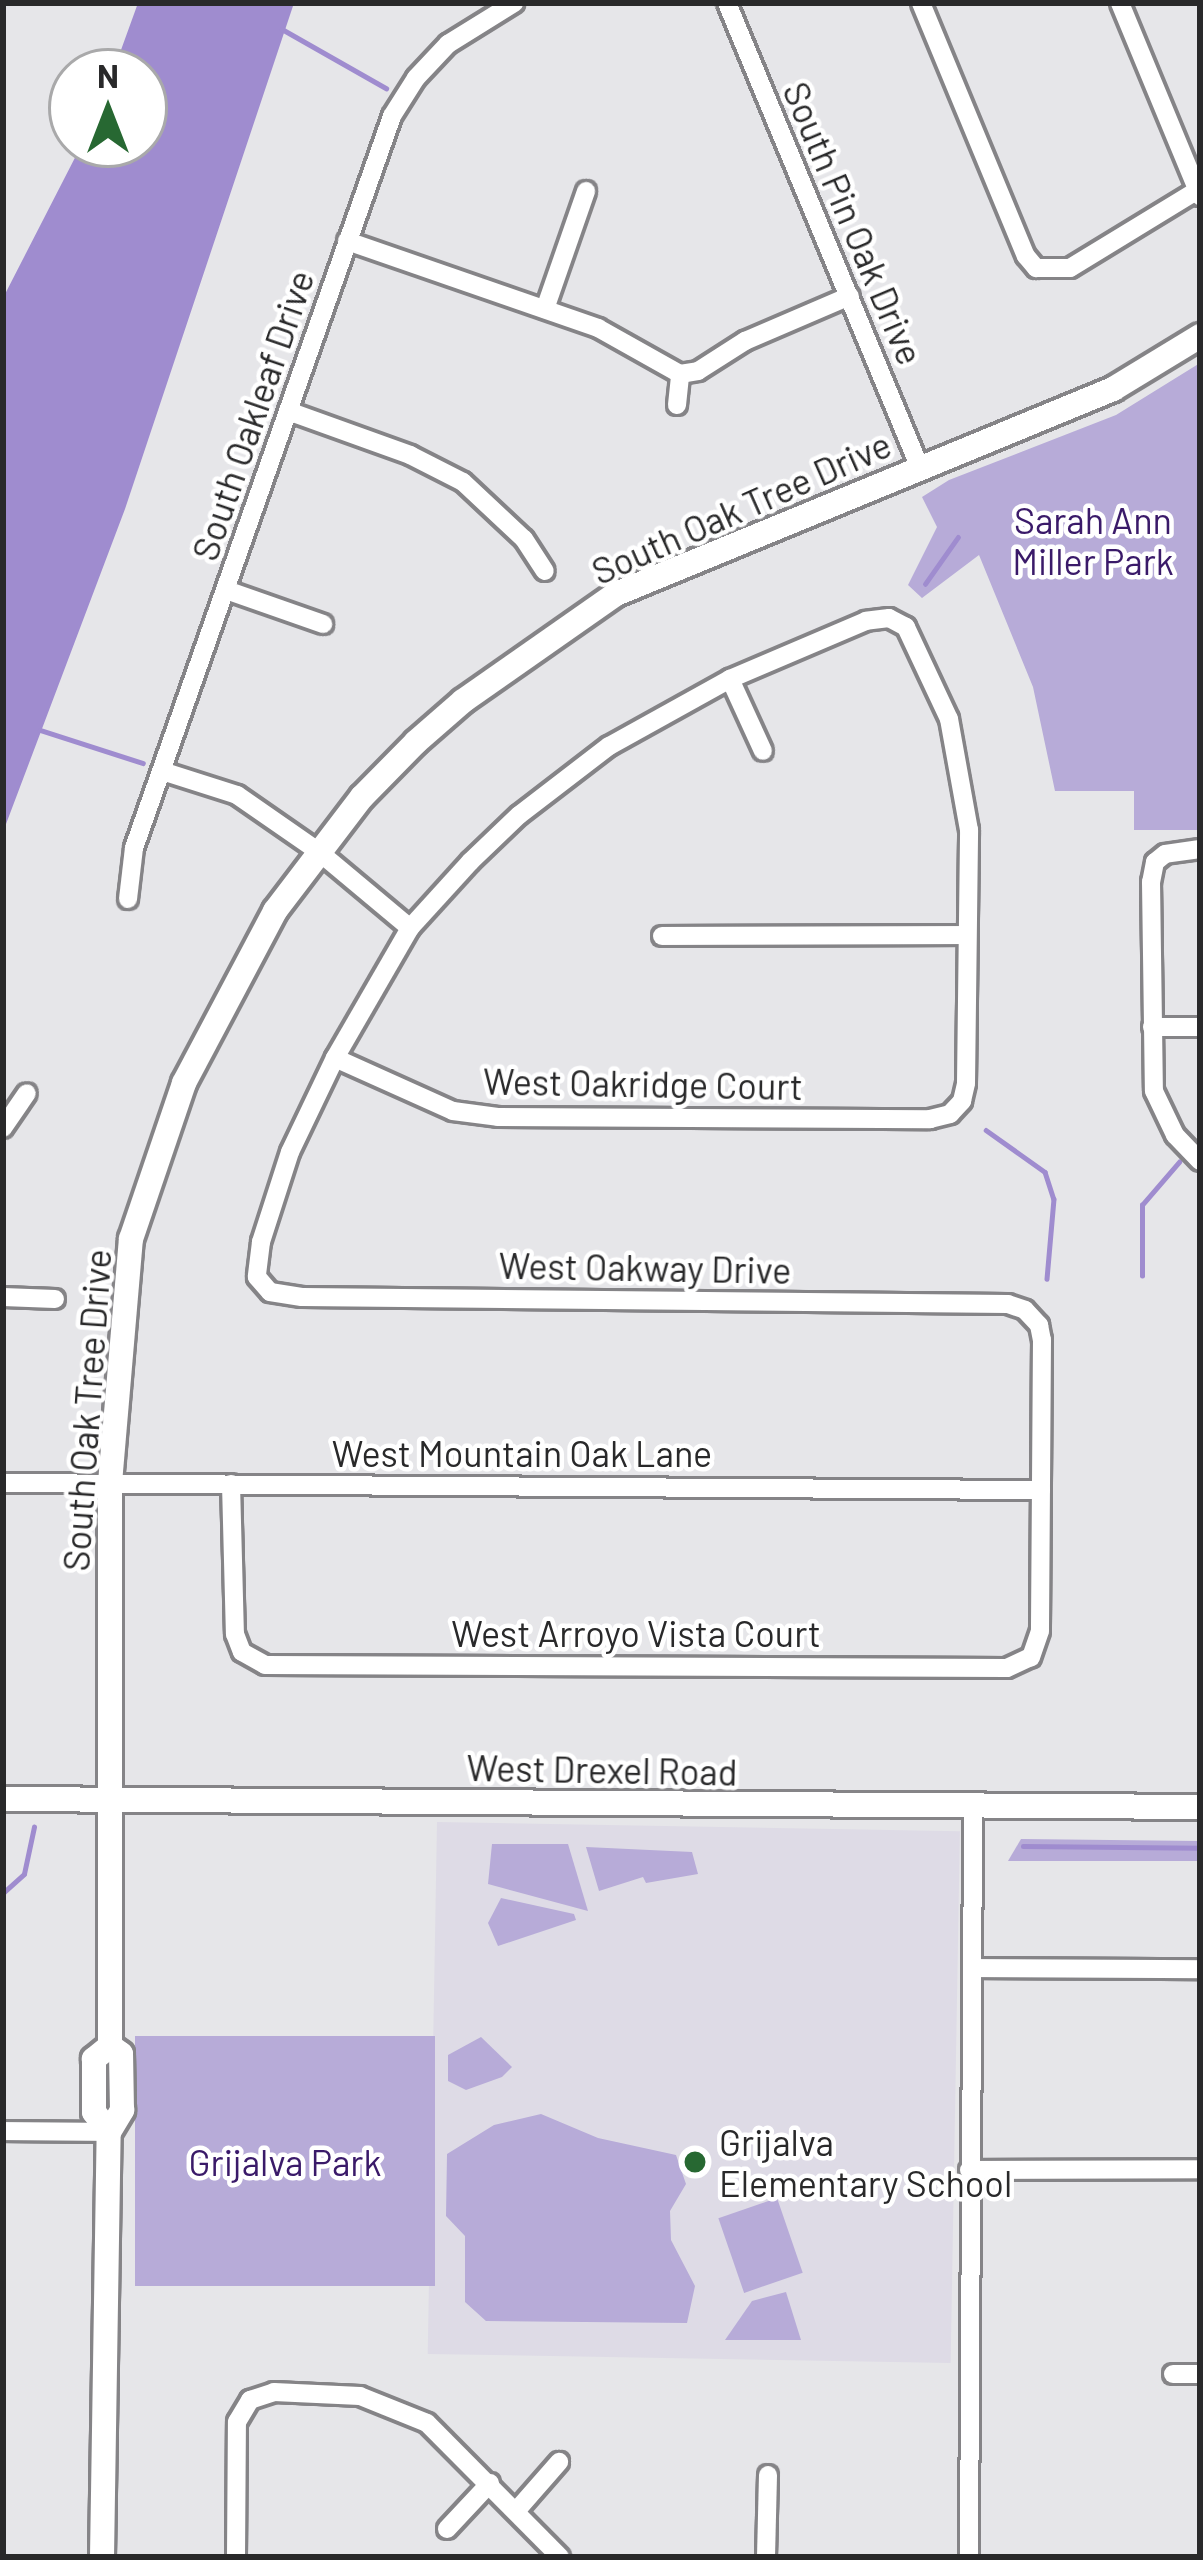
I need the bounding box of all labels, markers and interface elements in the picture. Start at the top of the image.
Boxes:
north arrow [48,48,168,168]
text: N [97,55,119,95]
street label: South Pin Oak Drive [775,75,933,371]
street label: South Oakleaf Drive [182,264,322,566]
street label: South Oak Tree Drive [585,422,897,592]
park label: Sarah Ann Miller Park [1012,497,1174,582]
street label: West Oakridge Court [483,1059,803,1107]
street label: West Oakway Drive [498,1243,792,1291]
street label: South Oak Tree Drive [53,1248,119,1572]
street label: West Mountain Oak Lane [332,1431,712,1475]
street label: West Arroyo Vista Court [451,1611,821,1655]
street label: West Drexel Road [466,1745,738,1793]
place label: Grijalva Elementary School [719,2119,1012,2204]
park label: Grijalva Park [189,2140,381,2184]
marker: Grijalva Elementary School [682,2149,708,2175]

